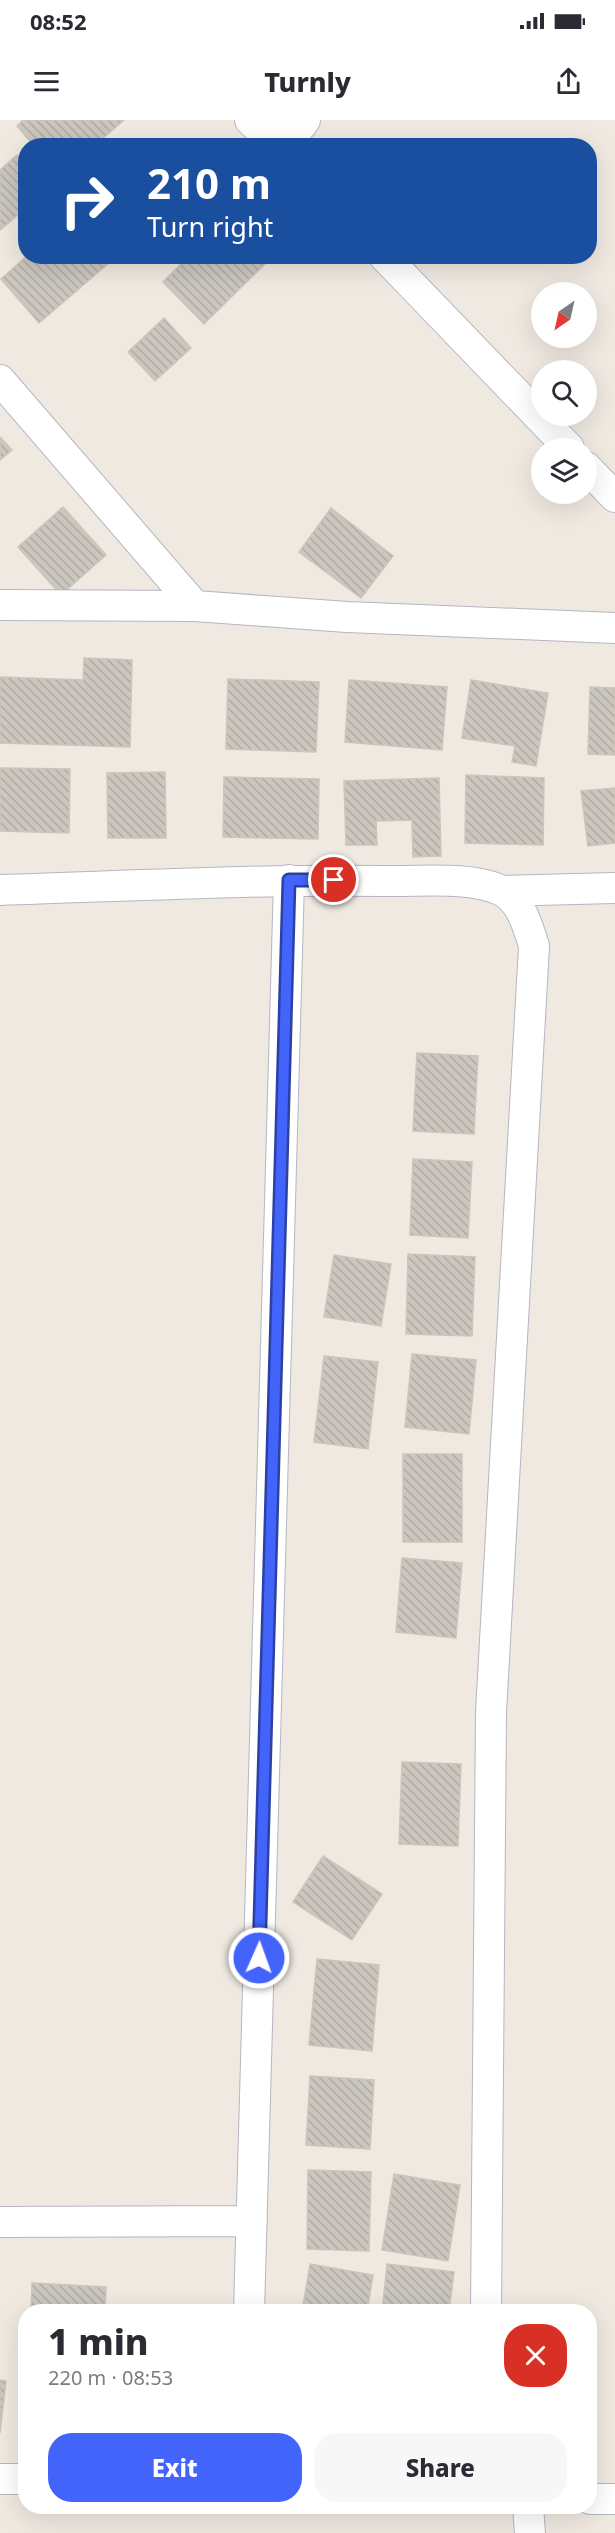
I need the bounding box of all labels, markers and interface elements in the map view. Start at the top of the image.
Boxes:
text: 08:52 [30,6,87,36]
text: Turnly [264,63,351,100]
icon: menu [30,65,63,98]
icon: share [552,65,585,98]
text: 210 m [147,154,271,211]
icon: right [48,162,126,240]
text: Turn right [147,208,273,245]
north arrow [531,282,597,348]
map controls [531,282,597,504]
button: search [531,360,597,426]
button: layers [531,438,597,504]
pin [308,854,359,905]
icon: arrive [317,863,350,896]
position arrow [227,1926,291,1990]
text: 1 min [48,2317,149,2366]
button: close [504,2324,567,2387]
text: 220 m · 08:53 [48,2364,173,2391]
button: Exit [48,2433,302,2502]
button: Share [314,2433,567,2502]

